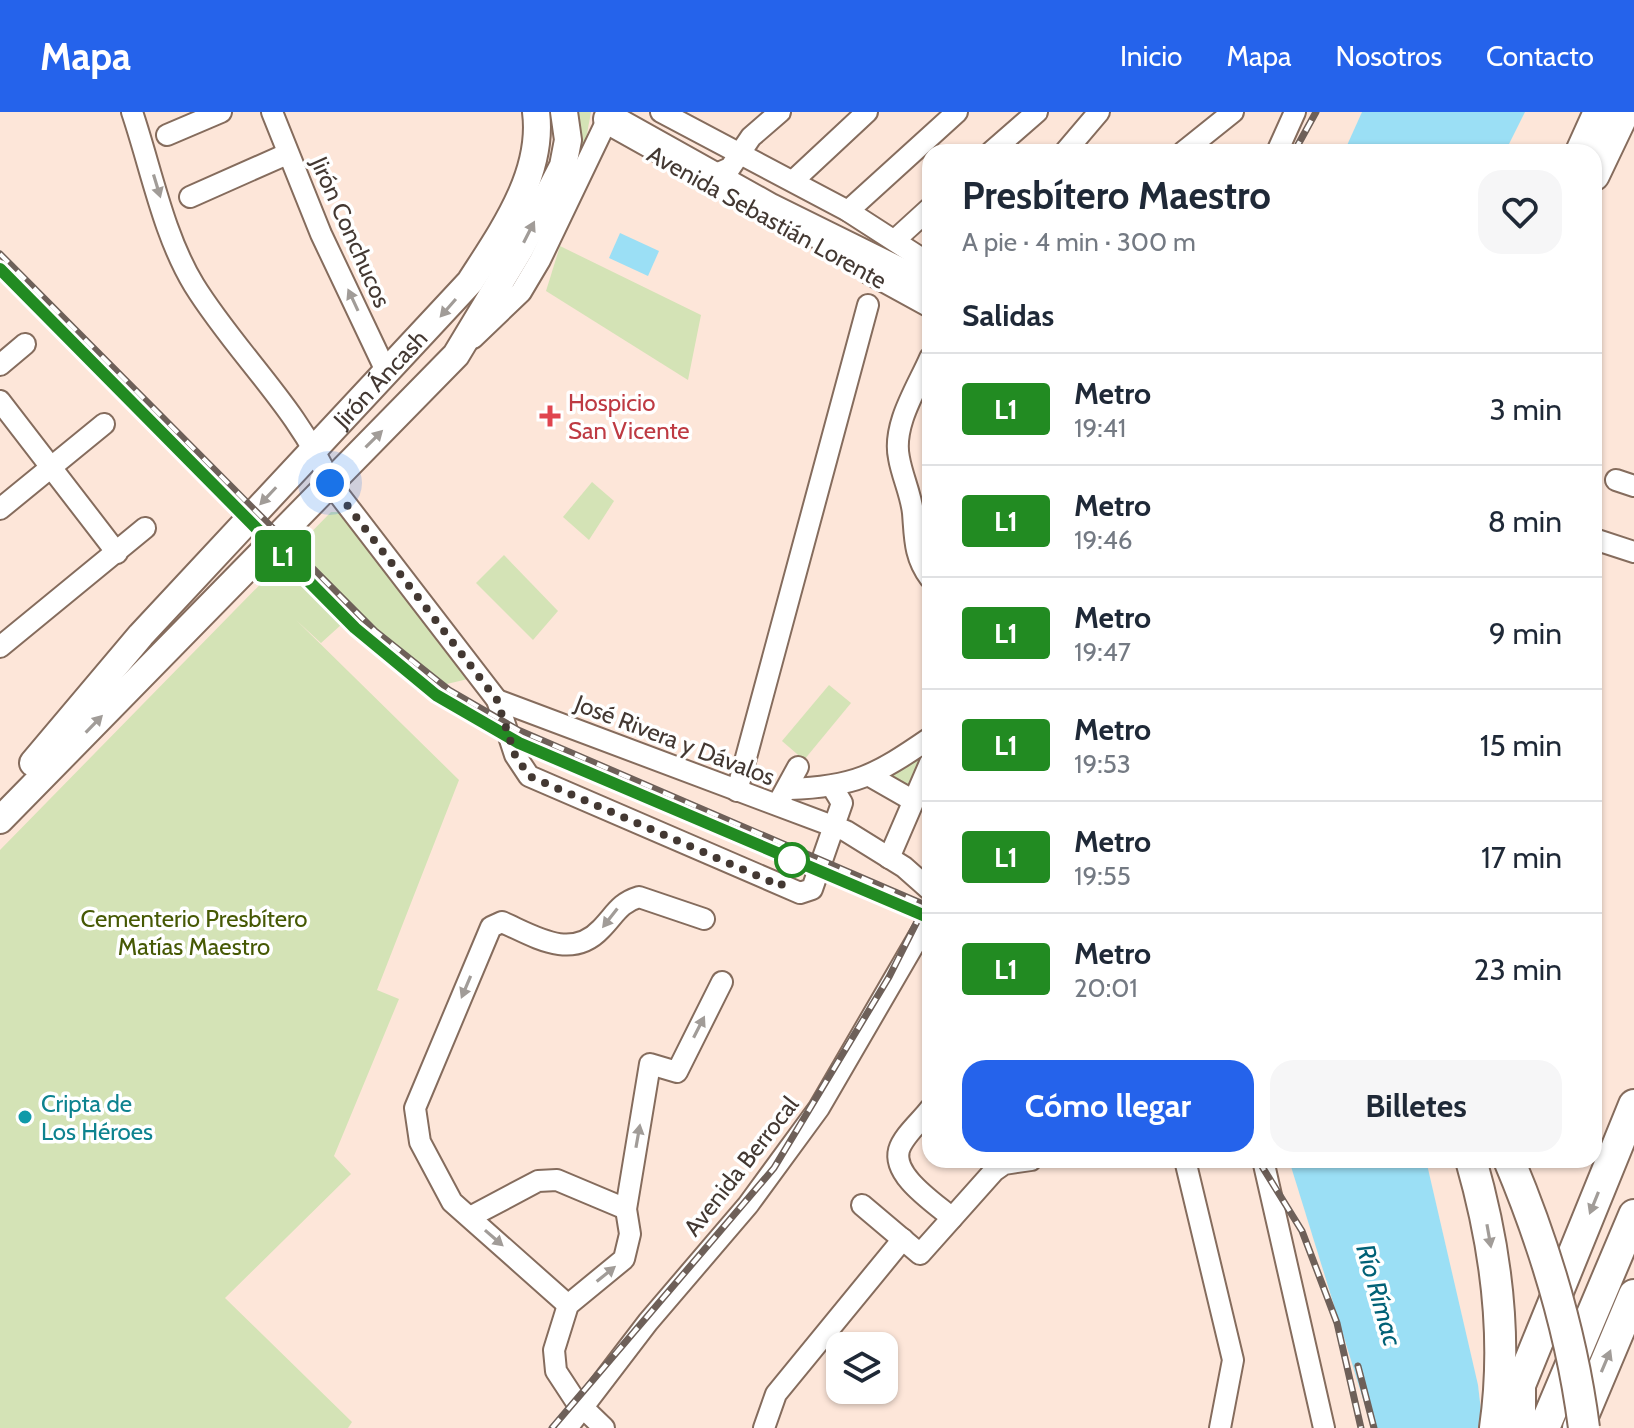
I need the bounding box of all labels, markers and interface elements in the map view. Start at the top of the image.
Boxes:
text: Mapa [40,33,131,80]
text: Inicio [1120,39,1183,73]
text: Mapa [1227,39,1292,73]
text: Nosotros [1336,39,1442,73]
text: Contacto [1486,39,1594,73]
street label: Avenida Sebastián Lorente [642,139,892,295]
street label: Jirón Conchucos [304,151,397,312]
button: heart [1478,170,1562,254]
text: Presbítero Maestro [962,172,1271,219]
one-way arrow [151,174,164,198]
one-way arrow [522,221,536,244]
text: A pie · 4 min · 300 m [962,226,1196,258]
one-way arrow [346,289,359,312]
text: Salidas [962,297,1054,334]
one-way arrow [440,298,457,318]
street label: Jirón Áncash [326,323,433,435]
text: Metro [1074,375,1151,412]
place label: Hospicio San Vicente [568,388,690,445]
text: 3 min [1490,391,1562,428]
text: L1 [994,392,1018,426]
marker: Hospicio San Vicente [539,405,561,427]
text: 19:41 [1074,412,1126,444]
one-way arrow [364,430,383,448]
your location [310,463,350,503]
one-way arrow [260,487,278,506]
text: Metro [1074,487,1151,524]
text: 8 min [1488,503,1562,540]
text: L1 [994,504,1018,538]
text: 19:46 [1074,524,1132,556]
line badge: L1 [247,530,319,582]
text: L1 [271,539,295,573]
text: Metro [1074,599,1151,636]
text: 9 min [1489,615,1562,652]
text: L1 [994,616,1018,650]
text: 19:47 [1074,636,1131,668]
street label: José Rivera y Dávalos [570,688,779,792]
text: Metro [1074,711,1151,748]
one-way arrow [84,715,103,734]
text: 15 min [1480,727,1562,764]
text: L1 [994,728,1018,762]
text: 19:53 [1074,748,1131,780]
text: Metro [1074,823,1151,860]
text: 17 min [1481,839,1562,876]
text: L1 [994,840,1018,874]
unlabelled marker [775,843,809,877]
text: 19:55 [1074,860,1131,892]
park label: Cementerio Presbítero Matías Maestro [80,904,308,961]
one-way arrow [602,908,618,928]
text: Metro [1074,935,1151,972]
text: 23 min [1474,951,1562,988]
text: L1 [994,952,1018,986]
text: 20:01 [1074,972,1138,1004]
one-way arrow [459,975,472,999]
one-way arrow [693,1016,706,1039]
button: Cómo llegar [962,1060,1254,1152]
button: Billetes [1270,1060,1562,1152]
place label: Cripta de Los Héroes [41,1089,153,1146]
street label: Avenida Berrocal [677,1090,805,1242]
marker: Cripta de Los Héroes [16,1108,34,1126]
one-way arrow [632,1124,645,1149]
one-way arrow [1587,1191,1600,1215]
one-way arrow [1484,1224,1496,1249]
one-way arrow [483,1229,503,1246]
water label: Río Rímac [1349,1240,1409,1350]
one-way arrow [596,1266,616,1283]
map controls [826,1332,898,1404]
button: layers [826,1332,898,1404]
one-way arrow [1600,1350,1613,1373]

